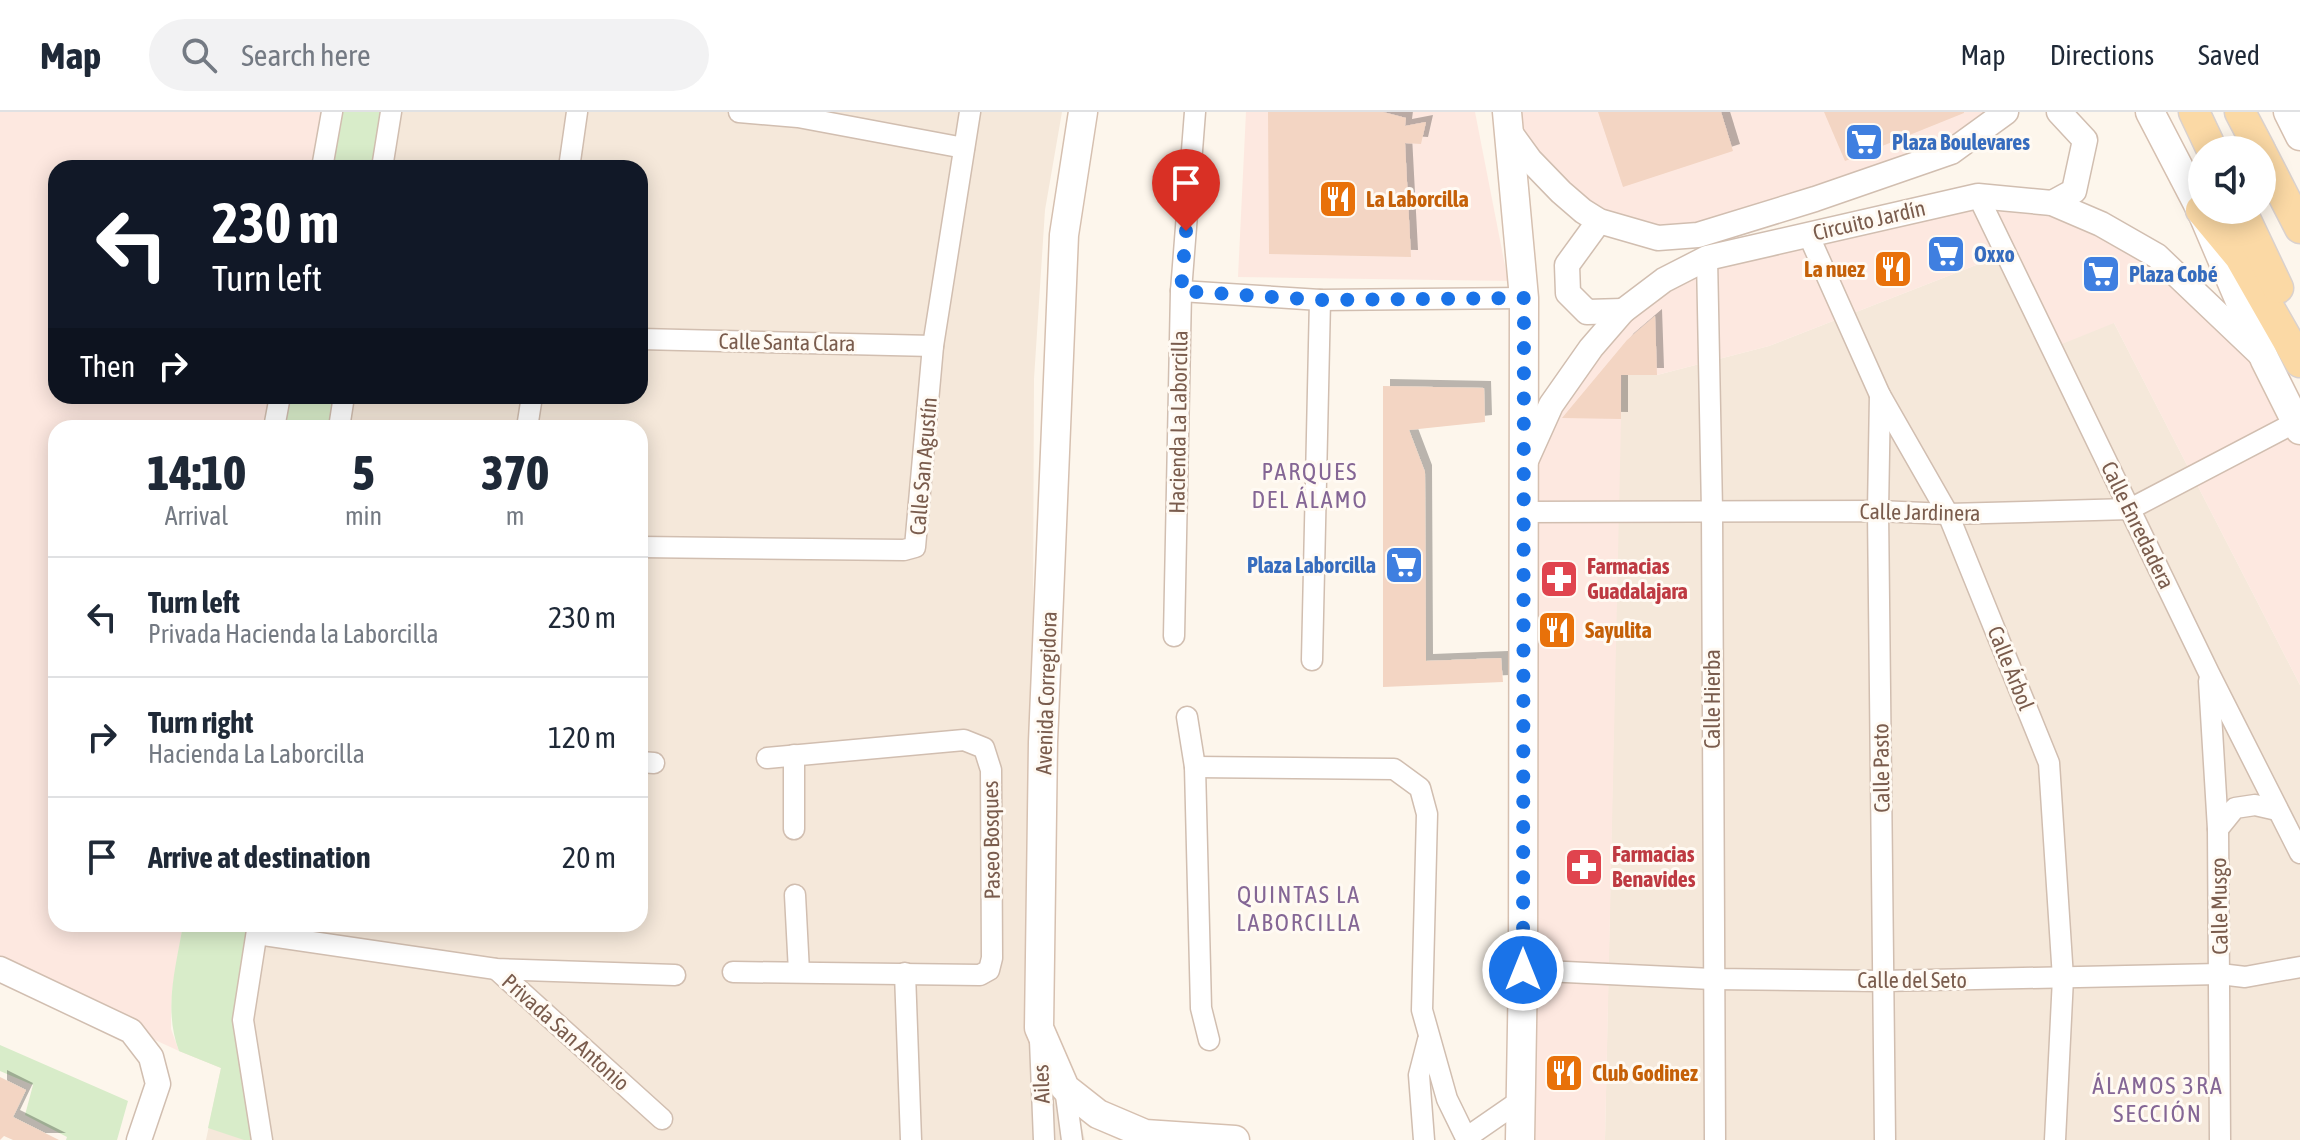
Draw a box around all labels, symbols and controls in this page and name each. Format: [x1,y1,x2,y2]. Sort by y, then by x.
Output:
search box [149,19,709,91]
icon: search [177,33,221,77]
text: Map [40,34,101,77]
text: Search here [241,38,371,72]
text: Map [1961,39,2006,71]
text: Directions [2050,39,2154,71]
text: Saved [2198,39,2260,71]
supermarket icon: Plaza Boulevares [1843,121,1885,163]
place label: Plaza Boulevares [1892,129,2030,155]
map controls [2188,136,2276,224]
button: sound [2188,136,2276,224]
pin [1152,149,1220,231]
icon: arrive [1164,161,1208,205]
restaurant icon: La Laborcilla [1317,178,1359,220]
place label: La Laborcilla [1366,186,1469,212]
text: 230 m [212,191,339,255]
icon: left [80,192,184,296]
street label: Circuito Jardín [1810,194,1928,246]
supermarket icon: Oxxo [1925,233,1967,275]
place label: Oxxo [1974,241,2015,267]
restaurant icon: La nuez [1872,248,1914,290]
supermarket icon: Plaza Cobé [2080,253,2122,295]
place label: La nuez [1804,256,1865,282]
text: Turn left [212,257,322,299]
place label: Plaza Cobé [2129,261,2218,287]
street label: Calle Santa Clara [719,328,855,356]
street label: Hacienda La Laborcilla [1163,330,1193,514]
icon: right [151,344,195,388]
text: Then [80,349,135,383]
street label: Calle San Agustín [904,396,942,536]
text: 14:10 [147,445,246,500]
text: 5 [352,445,375,500]
text: 370 [481,445,549,500]
street label: Calle Enredadera [2096,457,2180,593]
district label: PARQUES DEL ÁLAMO [1251,458,1369,513]
street label: Calle Jardinera [1859,498,1981,526]
text: Arrival [165,501,228,531]
text: min [345,501,382,531]
text: m [506,501,524,531]
supermarket icon: Plaza Laborcilla [1383,544,1425,586]
place label: Plaza Laborcilla [1247,552,1376,578]
place label: Farmacias Guadalajara [1587,553,1688,604]
pharmacy icon: Farmacias Guadalajara [1538,558,1580,600]
text: Turn left [148,585,240,619]
icon: left [80,595,124,639]
text: 230 m [548,600,616,634]
restaurant icon: Sayulita [1536,609,1578,651]
street label: Avenida Corregidora [1030,611,1062,775]
place label: Sayulita [1585,617,1652,643]
text: Privada Hacienda la Laborcilla [148,619,438,649]
street label: Calle Árbol [1982,622,2040,714]
street label: Calle Hierba [1699,649,1725,749]
text: Turn right [148,705,254,739]
icon: right [80,715,124,759]
text: 120 m [548,720,616,754]
street label: Calle Pasto [1867,723,1895,813]
text: Hacienda La Laborcilla [148,739,365,769]
street label: Paseo Bosques [977,780,1005,900]
icon: arrive [80,835,124,879]
text: Arrive at destination [148,840,370,874]
text: 20 m [562,840,616,874]
place label: Farmacias Benavides [1612,841,1696,892]
pharmacy icon: Farmacias Benavides [1563,846,1605,888]
street label: Calle Musgo [2205,857,2233,955]
district label: QUINTAS LA LABORCILLA [1236,881,1362,936]
position arrow [1481,928,1565,1012]
street label: Calle del Seto [1857,967,1967,993]
street label: Privada San Antonio [497,968,635,1096]
restaurant icon: Club Godinez [1543,1052,1585,1094]
place label: Club Godinez [1592,1060,1698,1086]
street label: Ailes [1027,1064,1055,1104]
district label: ÁLAMOS 3RA SECCIÓN [2092,1072,2224,1127]

